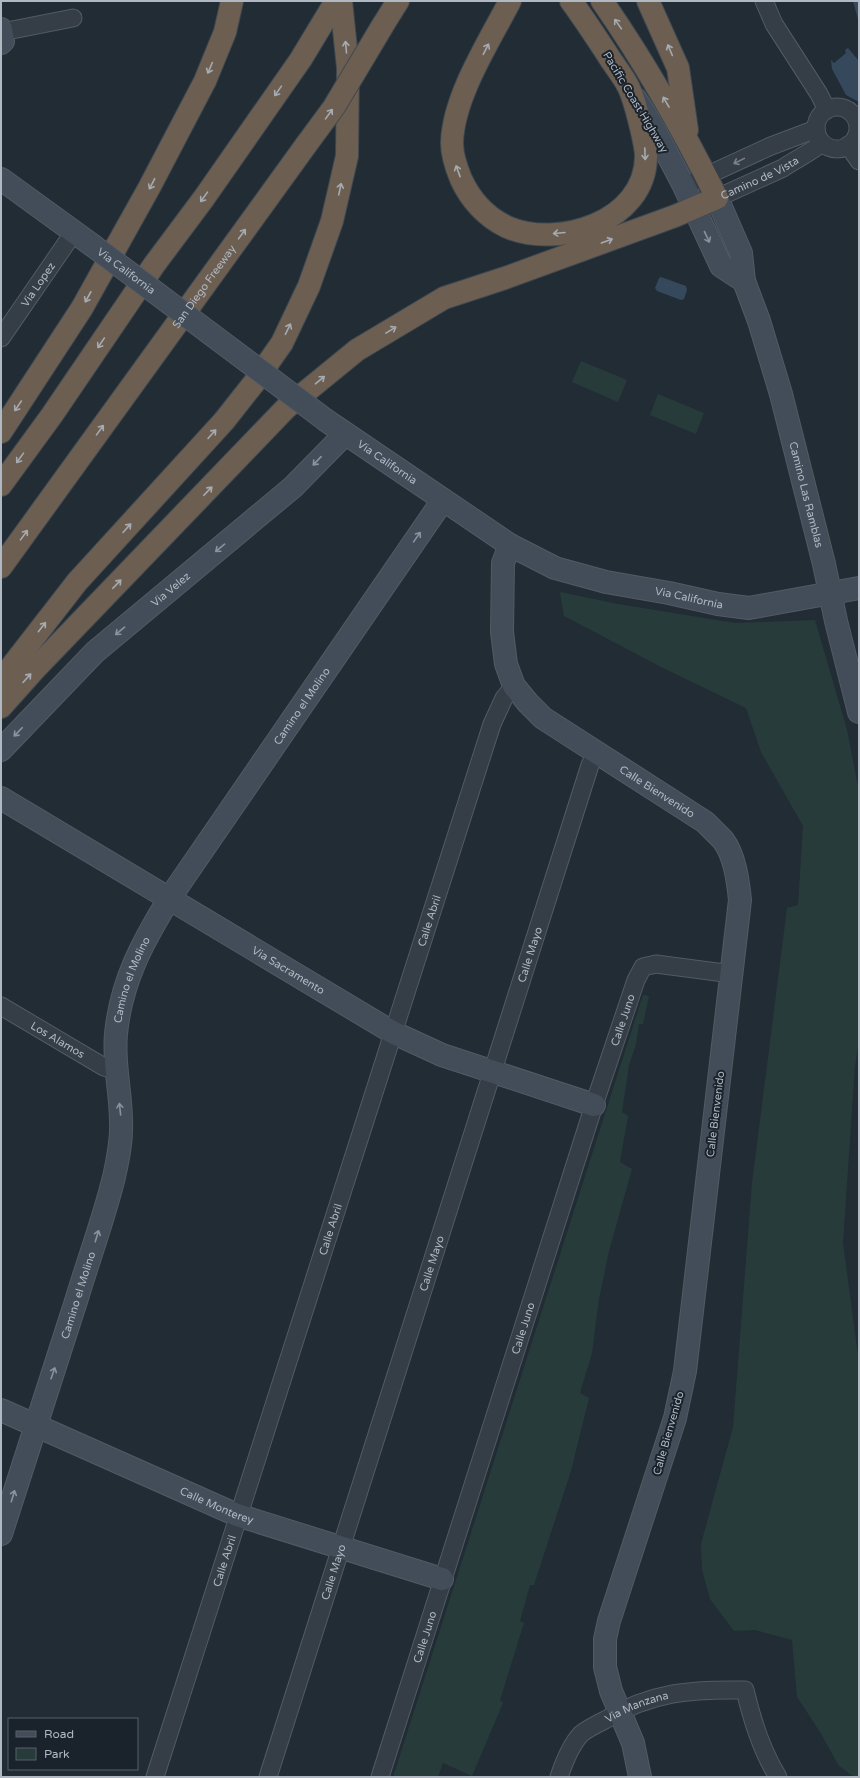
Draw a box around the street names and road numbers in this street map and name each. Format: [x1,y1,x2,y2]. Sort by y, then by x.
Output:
street label: Pacific Coast Highway [600,49,671,155]
street label: Camino de Vista [719,154,801,203]
street label: San Diego Freeway [170,243,239,331]
street label: Via California [95,245,158,297]
street label: Via Lopez [18,260,58,309]
street label: Via California [355,438,419,487]
street label: Camino Las Ramblas [786,440,826,549]
street label: Via Velez [149,569,193,610]
street label: Via California [654,585,724,612]
street label: Camino el Molino [271,665,333,747]
street label: Calle Bienvenido [617,763,697,821]
street label: Calle Abril [415,894,444,948]
street label: Calle Mayo [515,925,545,984]
street label: Camino el Molino [111,934,153,1024]
street label: Via Sacramento [250,944,327,997]
street label: Calle Juno [608,992,638,1048]
street label: Los Alamos [28,1019,87,1061]
street label: Calle Bienvenido [704,1070,727,1158]
street label: Calle Abril [316,1202,345,1257]
street label: Calle Mayo [417,1234,447,1293]
street label: Camino el Molino [58,1250,98,1341]
street label: Calle Juno [509,1301,538,1356]
street label: Calle Bienvenido [650,1389,687,1477]
street label: Calle Monterey [178,1484,255,1527]
street label: Calle Abril [210,1534,239,1588]
street label: Calle Mayo [319,1543,349,1602]
street label: Calle Juno [411,1609,440,1665]
street label: Via Manzana [603,1689,670,1726]

